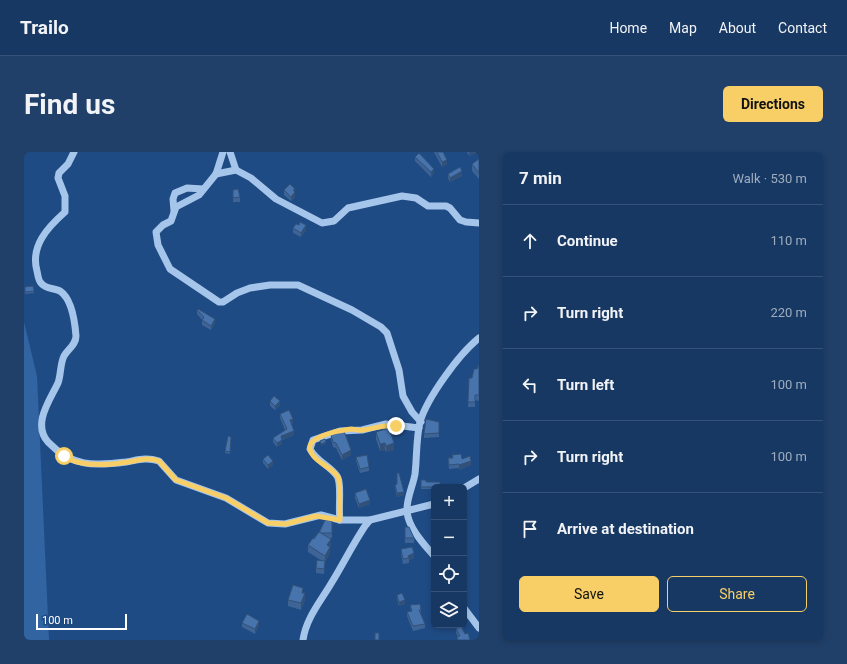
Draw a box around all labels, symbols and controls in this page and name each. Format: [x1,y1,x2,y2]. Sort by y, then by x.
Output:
text: Trailo [20,16,69,39]
text: Home [609,20,647,36]
text: Map [669,20,697,36]
text: About [719,20,756,36]
text: Contact [778,20,827,36]
button: Directions [723,86,823,122]
text: Find us [24,88,115,121]
text: 7 min [519,168,562,188]
text: Walk · 530 m [732,171,807,186]
icon: ahead [519,230,541,252]
text: Continue [557,232,618,250]
text: 110 m [770,233,807,248]
icon: right [519,302,541,324]
text: Turn right [557,304,623,322]
text: 220 m [770,305,807,320]
icon: left [519,374,541,396]
text: Turn left [557,376,614,394]
text: 100 m [770,377,807,392]
route end [387,417,405,435]
icon: right [519,446,541,468]
route start [55,447,73,465]
text: Turn right [557,448,623,466]
text: 100 m [770,449,807,464]
map controls [431,484,467,628]
button: + [431,484,467,520]
icon: arrive [519,518,541,540]
button: − [431,520,467,556]
text: Arrive at destination [557,520,694,538]
button: locate [431,556,467,592]
button: Save [519,576,659,612]
button: Share [667,576,807,612]
button: layers [431,592,467,628]
scale bar [36,612,127,631]
text: 100 m [42,614,73,627]

